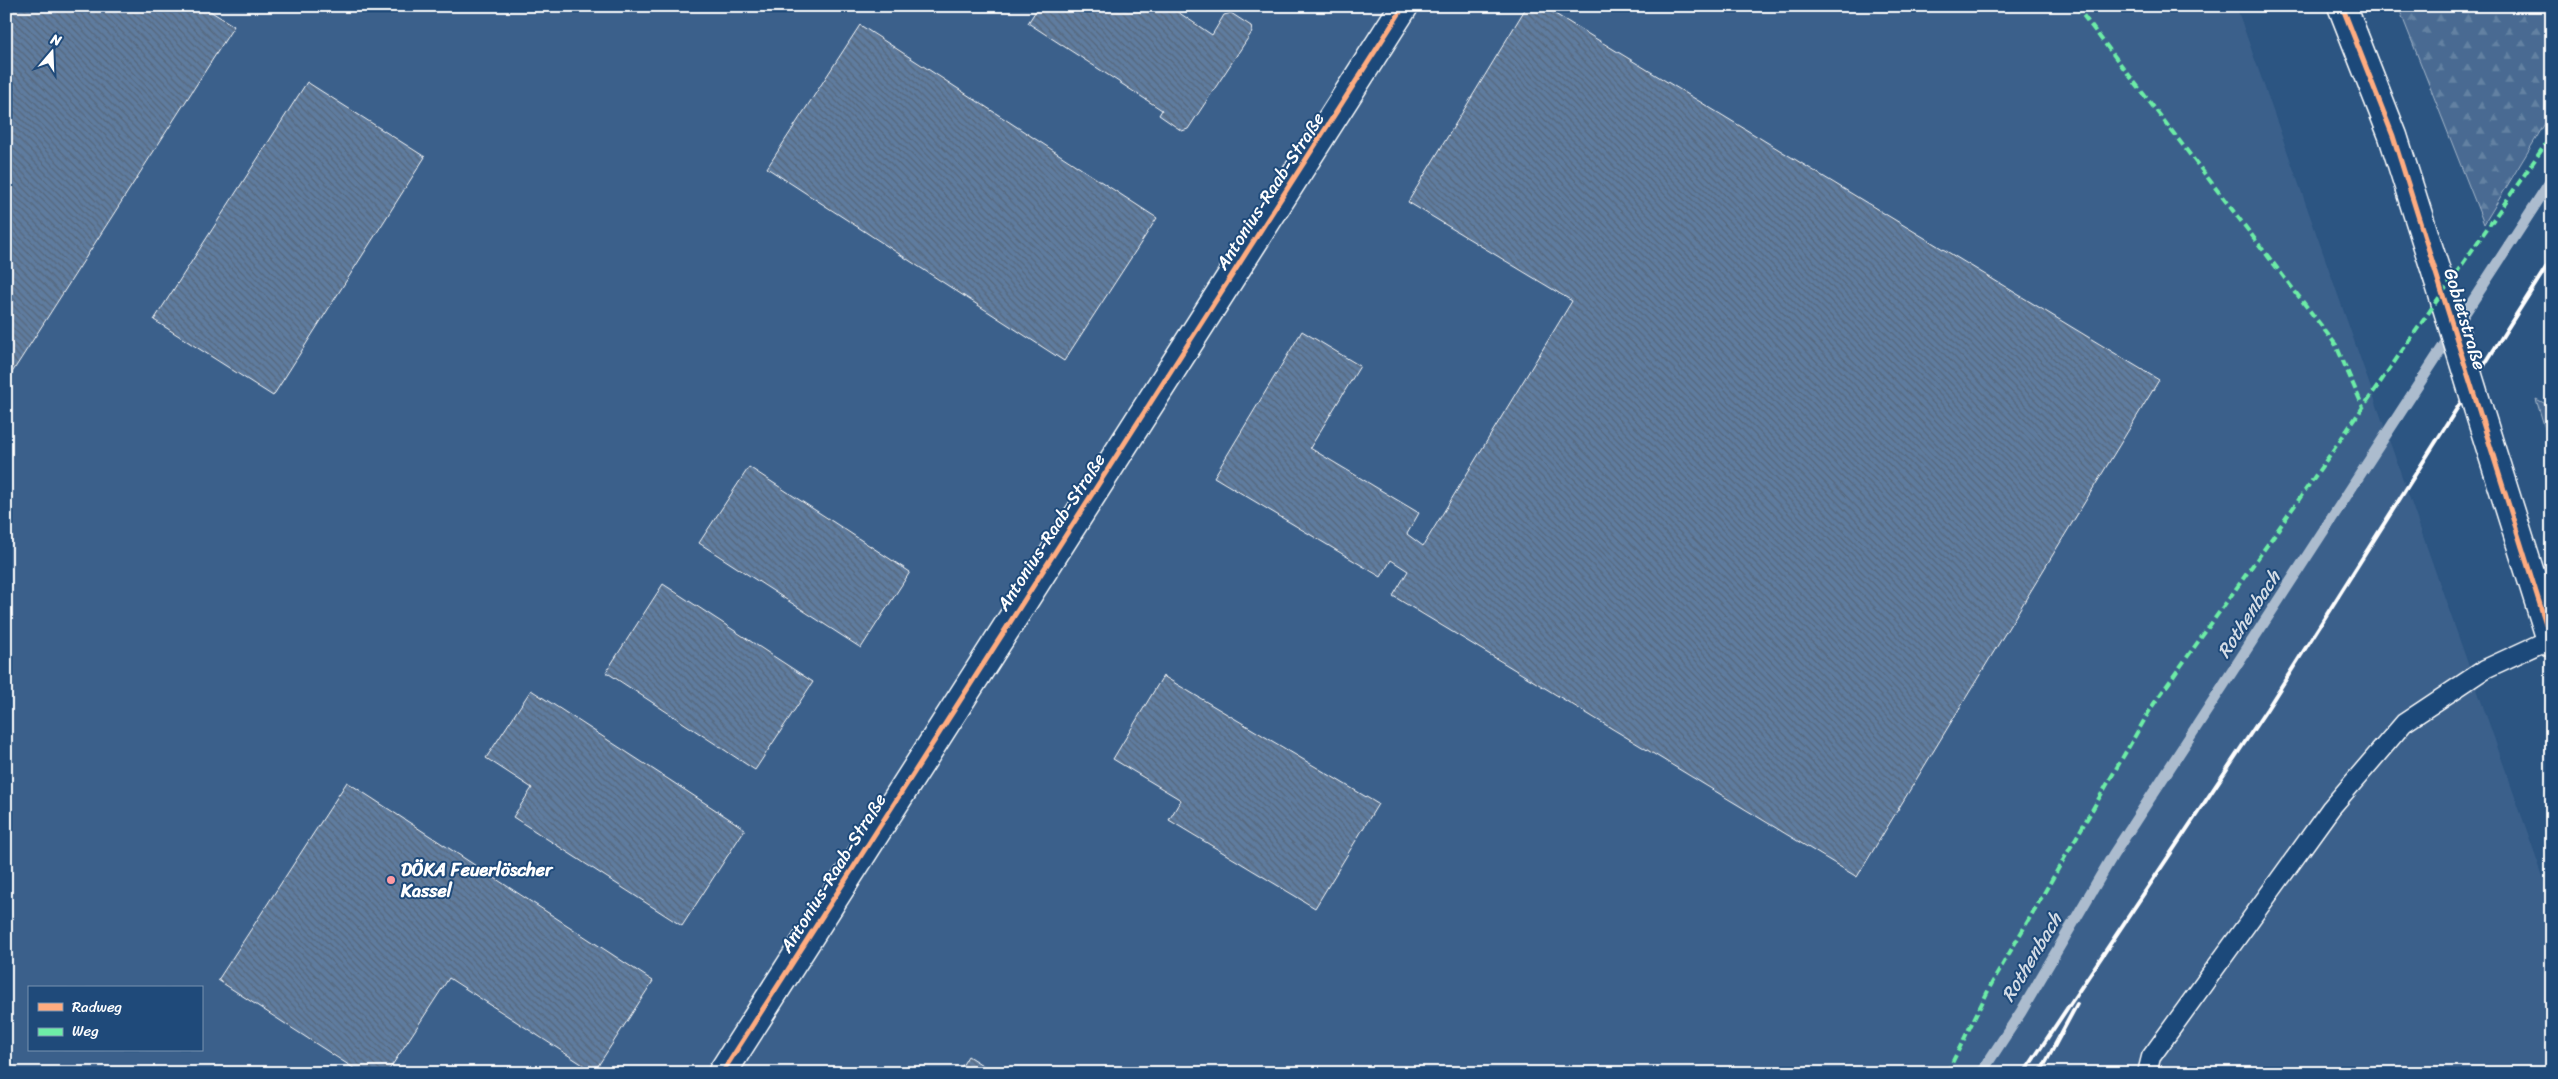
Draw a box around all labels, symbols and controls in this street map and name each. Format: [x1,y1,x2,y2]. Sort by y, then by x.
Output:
text: N [46,26,65,54]
north arrow [28,28,78,78]
street label: Antonius-Raab-Straße [1206,105,1333,277]
street label: Gobietstraße [2434,264,2496,374]
street label: Antonius-Raab-Straße [987,446,1114,618]
water label: Rothenbach [2208,562,2290,665]
street label: Antonius-Raab-Straße [770,787,895,960]
place label: DÖKA Feuerlöscher Kassel [400,854,554,907]
marker: DÖKA Feuerlöscher Kassel [385,874,397,886]
water label: Rothenbach [1992,905,2072,1008]
legend [28,986,202,1052]
text: Radweg [72,994,122,1020]
text: Weg [72,1018,99,1044]

